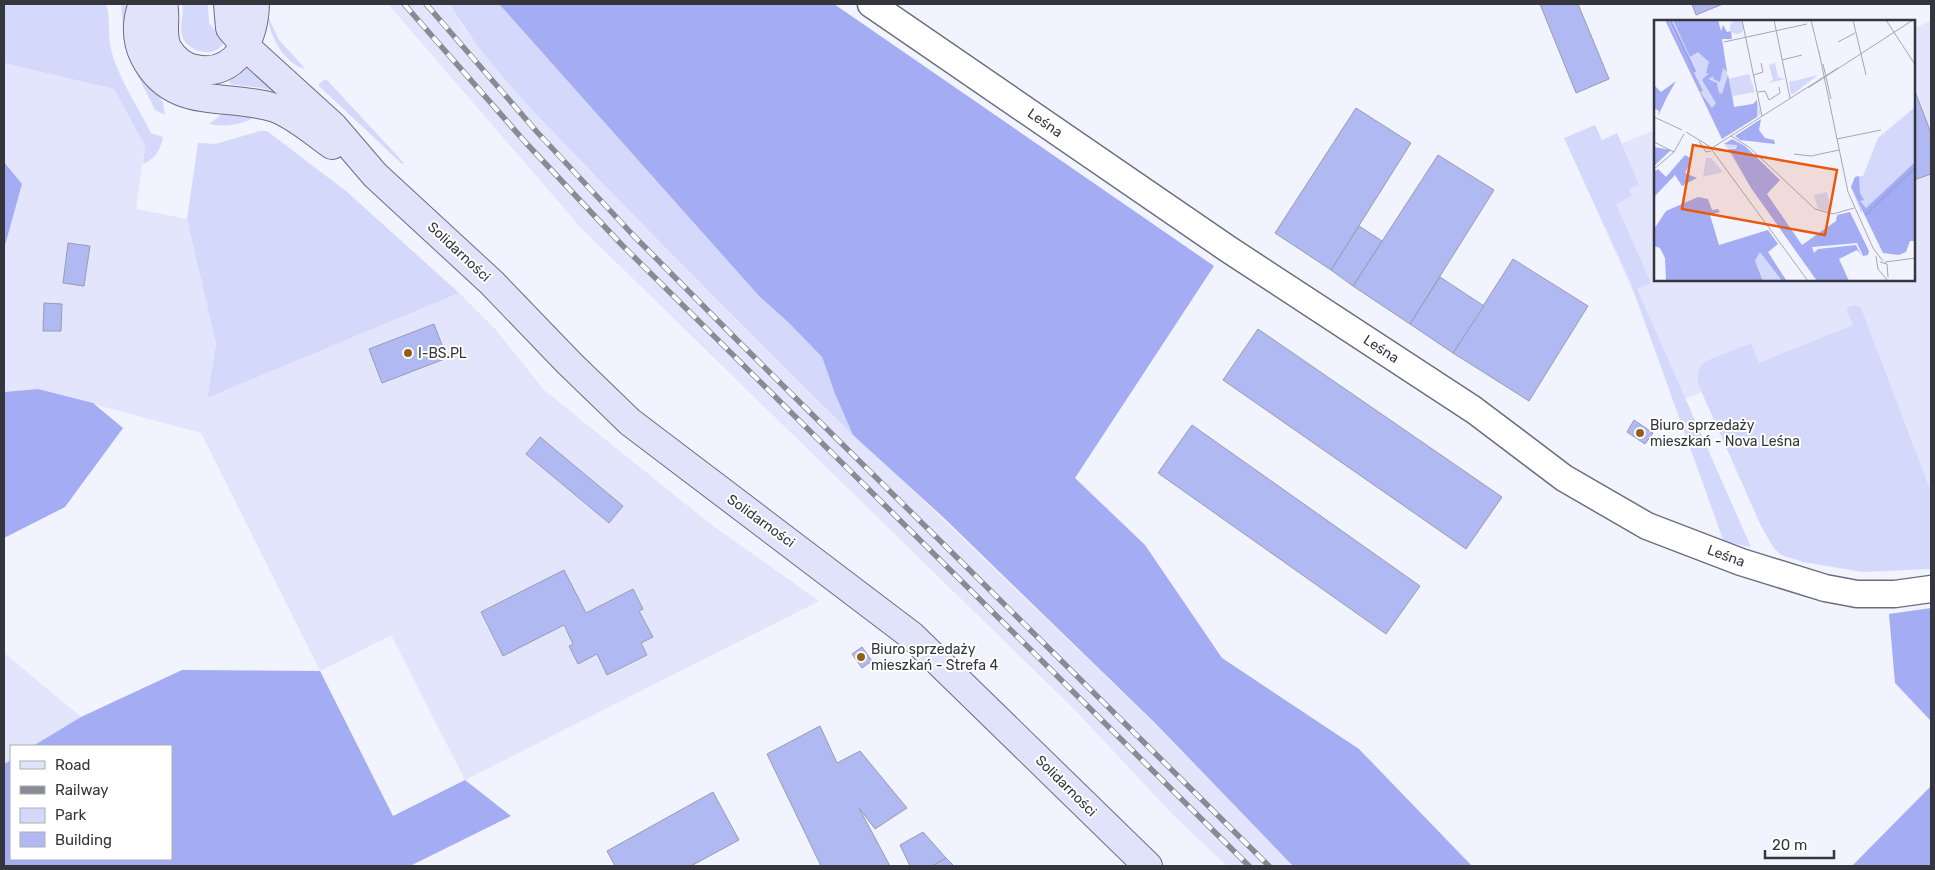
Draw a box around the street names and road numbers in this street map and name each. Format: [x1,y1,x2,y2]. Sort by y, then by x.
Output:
street label: Leśna [1024,105,1066,141]
street label: Solidarności [424,219,494,285]
street label: Leśna [1360,331,1402,367]
street label: Solidarności [724,491,798,551]
street label: Leśna [1705,541,1747,571]
street label: Solidarności [1032,752,1100,820]

